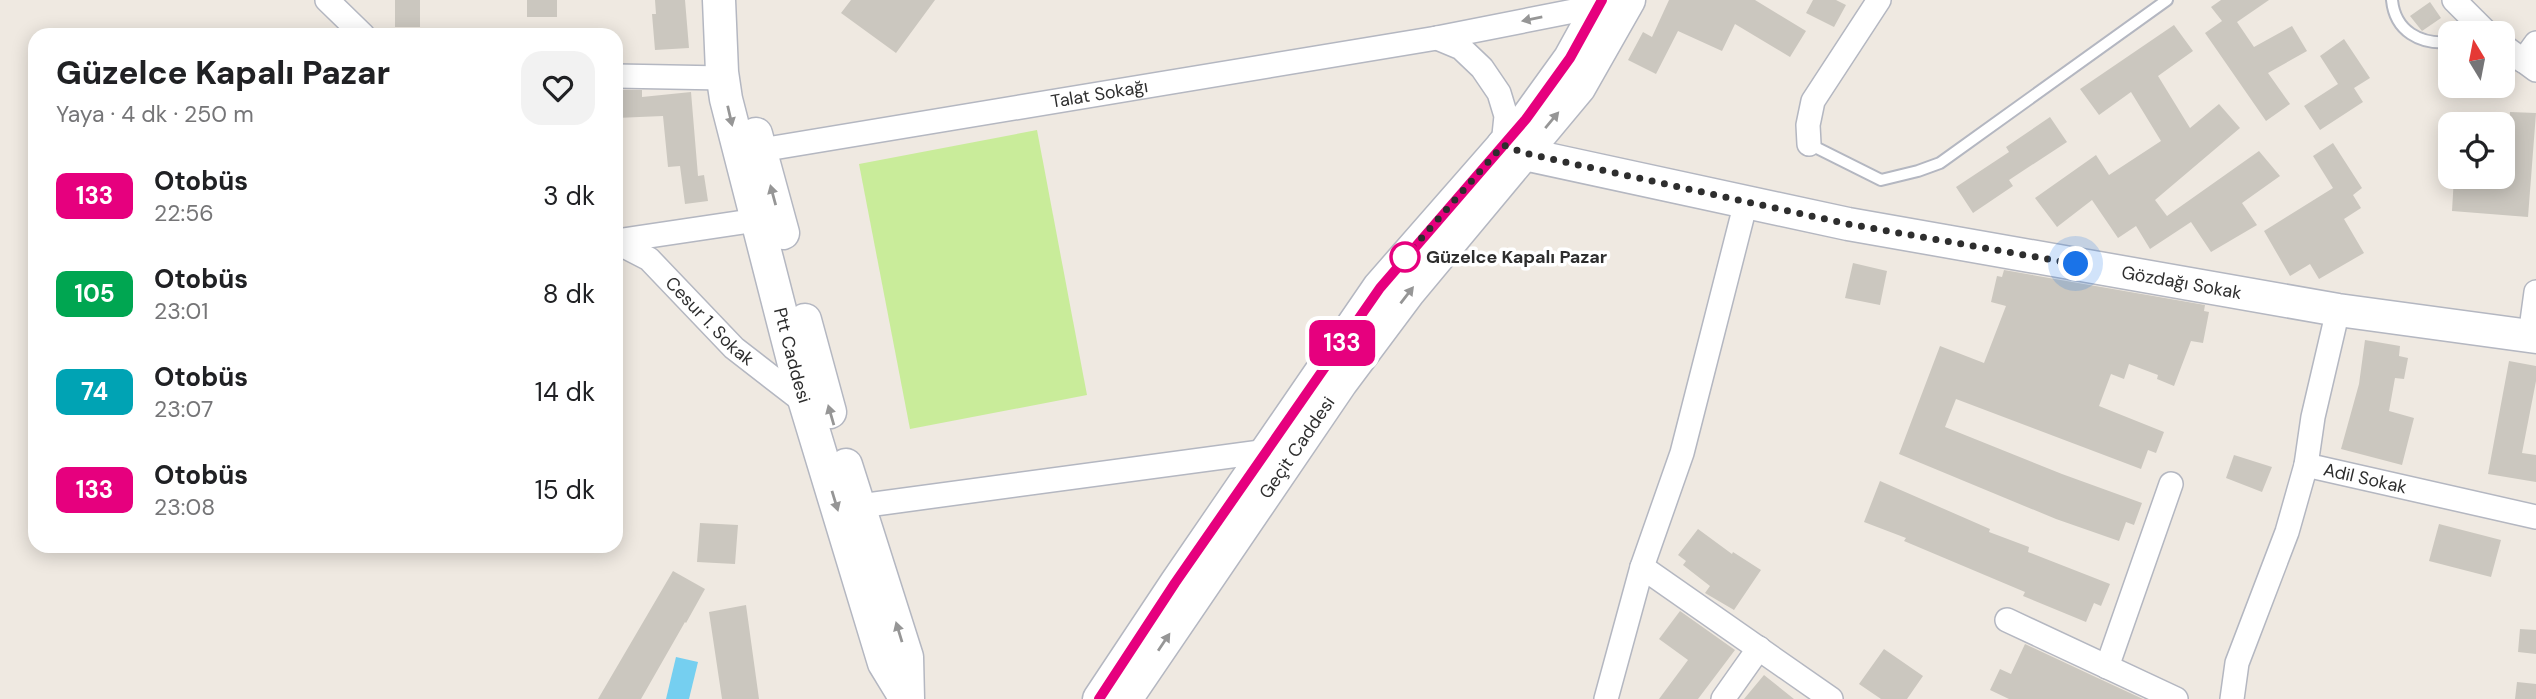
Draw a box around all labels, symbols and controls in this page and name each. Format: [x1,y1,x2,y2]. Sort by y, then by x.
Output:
one-way arrow [1521,14,1543,25]
north arrow [2438,21,2515,98]
map controls [2438,21,2515,189]
text: Güzelce Kapalı Pazar [56,51,390,94]
button: heart [521,51,595,125]
street label: Talat Sokağı [1049,74,1150,114]
text: Yaya · 4 dk · 250 m [56,99,254,129]
one-way arrow [725,105,736,127]
one-way arrow [1544,112,1559,129]
button: locate [2438,112,2515,189]
text: Otobüs [154,164,248,198]
text: 3 dk [543,179,595,213]
text: 133 [76,180,113,211]
one-way arrow [767,184,778,206]
text: 22:56 [154,198,214,228]
marker: Güzelce Kapalı Pazar [1390,242,1420,272]
place label: Güzelce Kapalı Pazar [1426,245,1607,269]
your location [2058,246,2093,281]
street label: Gözdağı Sokak [2120,260,2244,305]
text: Otobüs [154,262,248,296]
street label: Cesur 1. Sokak [660,271,759,371]
text: 8 dk [543,277,595,311]
text: 105 [74,278,115,309]
one-way arrow [1399,287,1414,305]
text: 23:01 [154,296,208,326]
street label: Ptt Caddesi [768,305,817,406]
line badge: 133 [1302,320,1382,366]
text: 133 [1323,327,1361,358]
text: Otobüs [154,360,248,394]
text: 14 dk [535,375,595,409]
text: 74 [81,376,108,407]
street label: Geçit Caddesi [1254,392,1340,503]
text: 23:07 [154,394,213,424]
one-way arrow [826,404,836,425]
street label: Adil Sokak [2321,457,2409,499]
text: Otobüs [154,458,248,492]
text: 15 dk [535,473,595,507]
text: 133 [76,474,113,505]
one-way arrow [831,491,841,512]
text: 23:08 [154,492,215,522]
one-way arrow [894,621,904,642]
one-way arrow [1157,633,1171,651]

